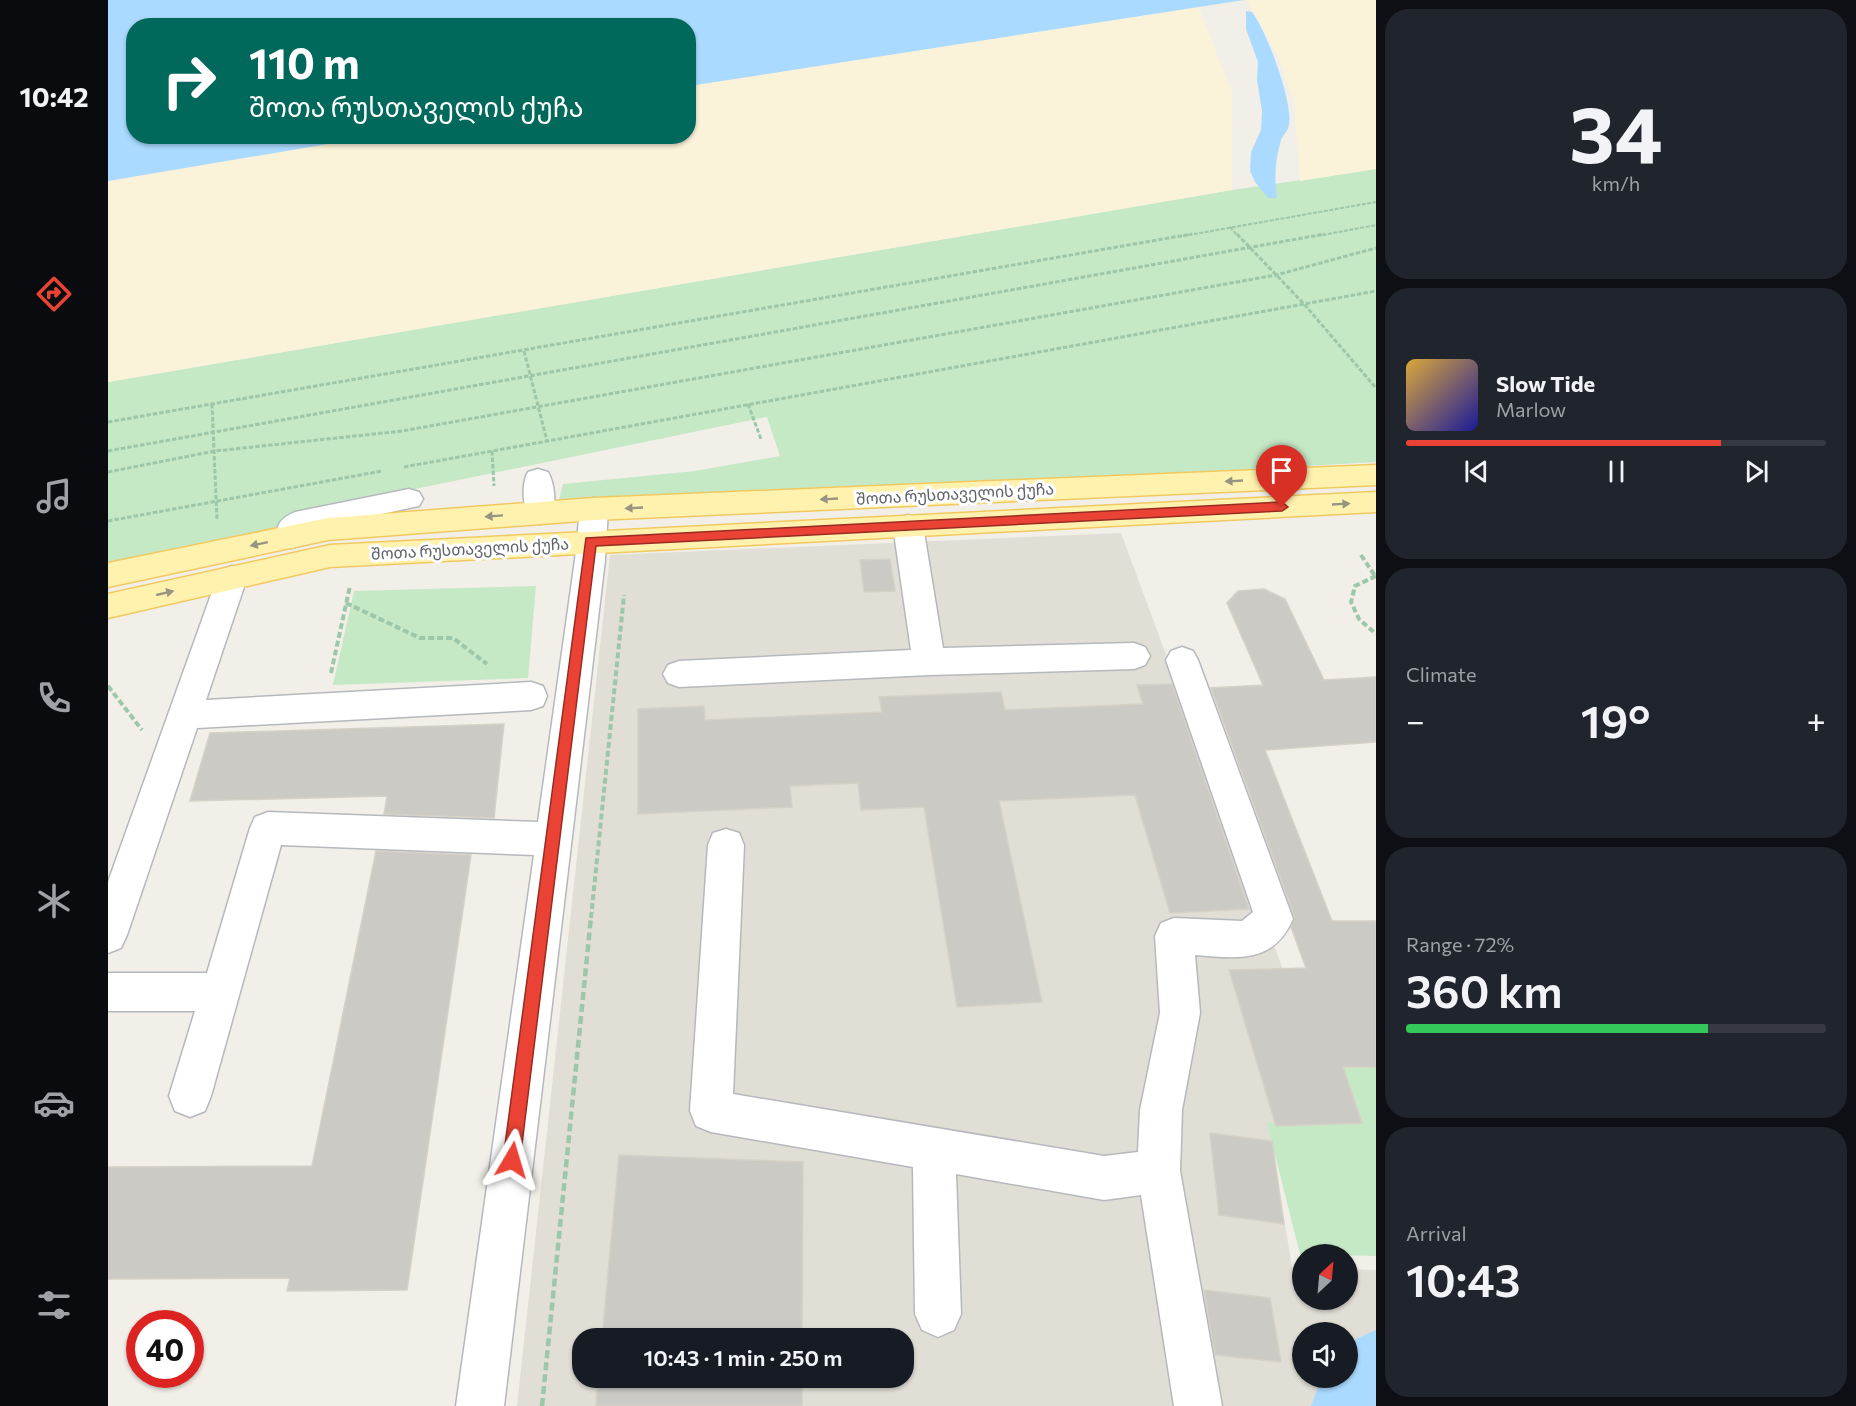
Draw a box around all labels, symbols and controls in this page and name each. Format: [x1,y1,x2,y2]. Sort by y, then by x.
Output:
text: 110 m [249,36,360,88]
icon: right [150,42,228,120]
text: 10:42 [19,80,89,113]
text: 34 [1569,84,1663,179]
text: შოთა რუსთაველის ქუჩა [249,90,584,123]
text: km/h [1592,171,1640,195]
icon: directions [33,273,75,315]
text: Slow Tide [1496,370,1595,397]
text: Marlow [1496,397,1566,421]
pin [1256,445,1307,507]
icon: arrive [1265,454,1298,487]
icon: previous [1460,455,1493,488]
icon: pause [1600,455,1633,488]
icon: next [1740,455,1773,488]
icon: music [33,475,75,517]
one-way arrow [1224,476,1243,485]
street label: შოთა რუსთაველის ქუჩა [855,478,1055,510]
one-way arrow [820,494,839,504]
one-way arrow [1332,499,1351,508]
one-way arrow [625,503,644,512]
one-way arrow [485,512,504,521]
street label: შოთა რუსთაველის ქუჩა [370,533,570,565]
one-way arrow [250,539,268,549]
one-way arrow [156,587,174,597]
text: Climate [1406,662,1476,686]
icon: phone [33,677,75,719]
text: 19° [1581,692,1650,747]
text: − [1406,699,1425,740]
text: + [1807,699,1826,740]
icon: climate [33,880,75,922]
text: Range · 72% [1406,932,1514,956]
text: 360 km [1406,962,1563,1017]
icon: car [33,1082,75,1124]
position arrow [480,1128,544,1192]
text: Arrival [1406,1221,1467,1245]
north arrow [1292,1244,1358,1310]
map controls [1292,1244,1358,1388]
text: 10:43 [1406,1251,1521,1306]
icon: filters [33,1284,75,1326]
speed limit sign: 40 [126,1310,204,1388]
button: sound [1292,1322,1358,1388]
text: 10:43 · 1 min · 250 m [644,1344,843,1371]

